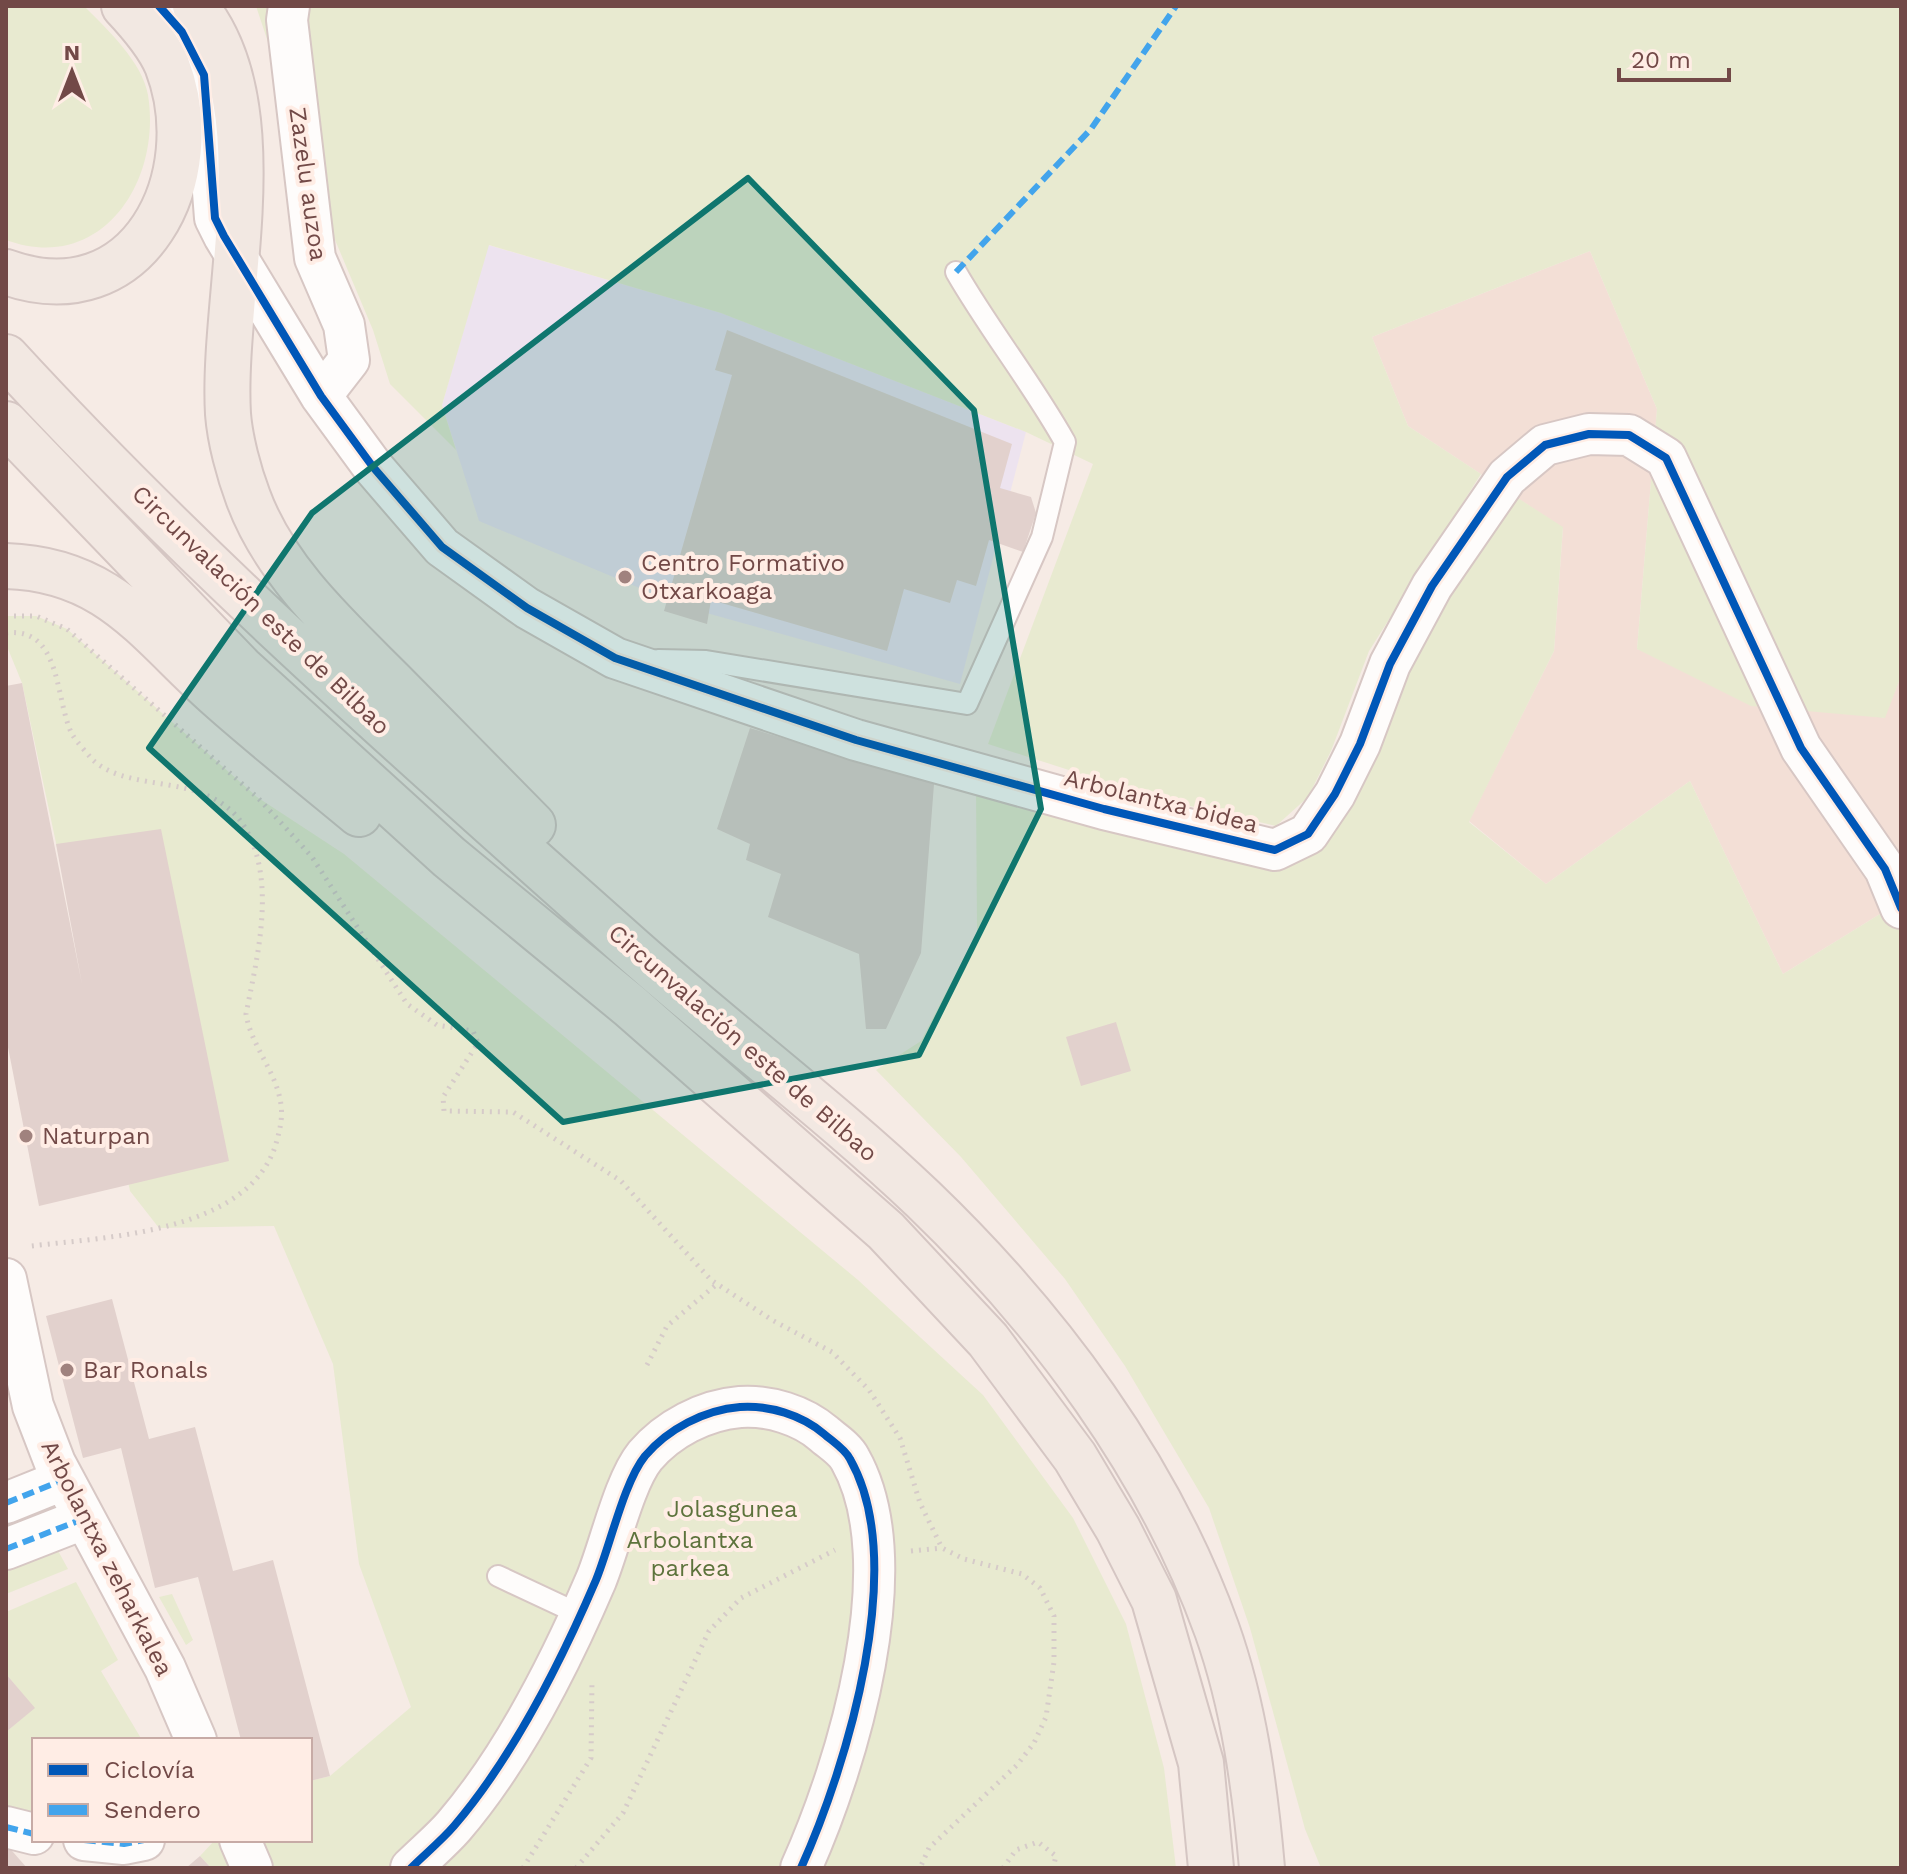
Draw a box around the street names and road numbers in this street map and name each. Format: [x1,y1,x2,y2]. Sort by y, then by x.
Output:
street label: Zazelu auzoa [283,106,333,262]
street label: Circunvalación este de Bilbao [126,479,396,741]
street label: Arbolantxa bidea [1061,763,1261,839]
street label: Circunvalación este de Bilbao [603,919,883,1167]
street label: Arbolantxa zeharkalea [35,1435,179,1681]

